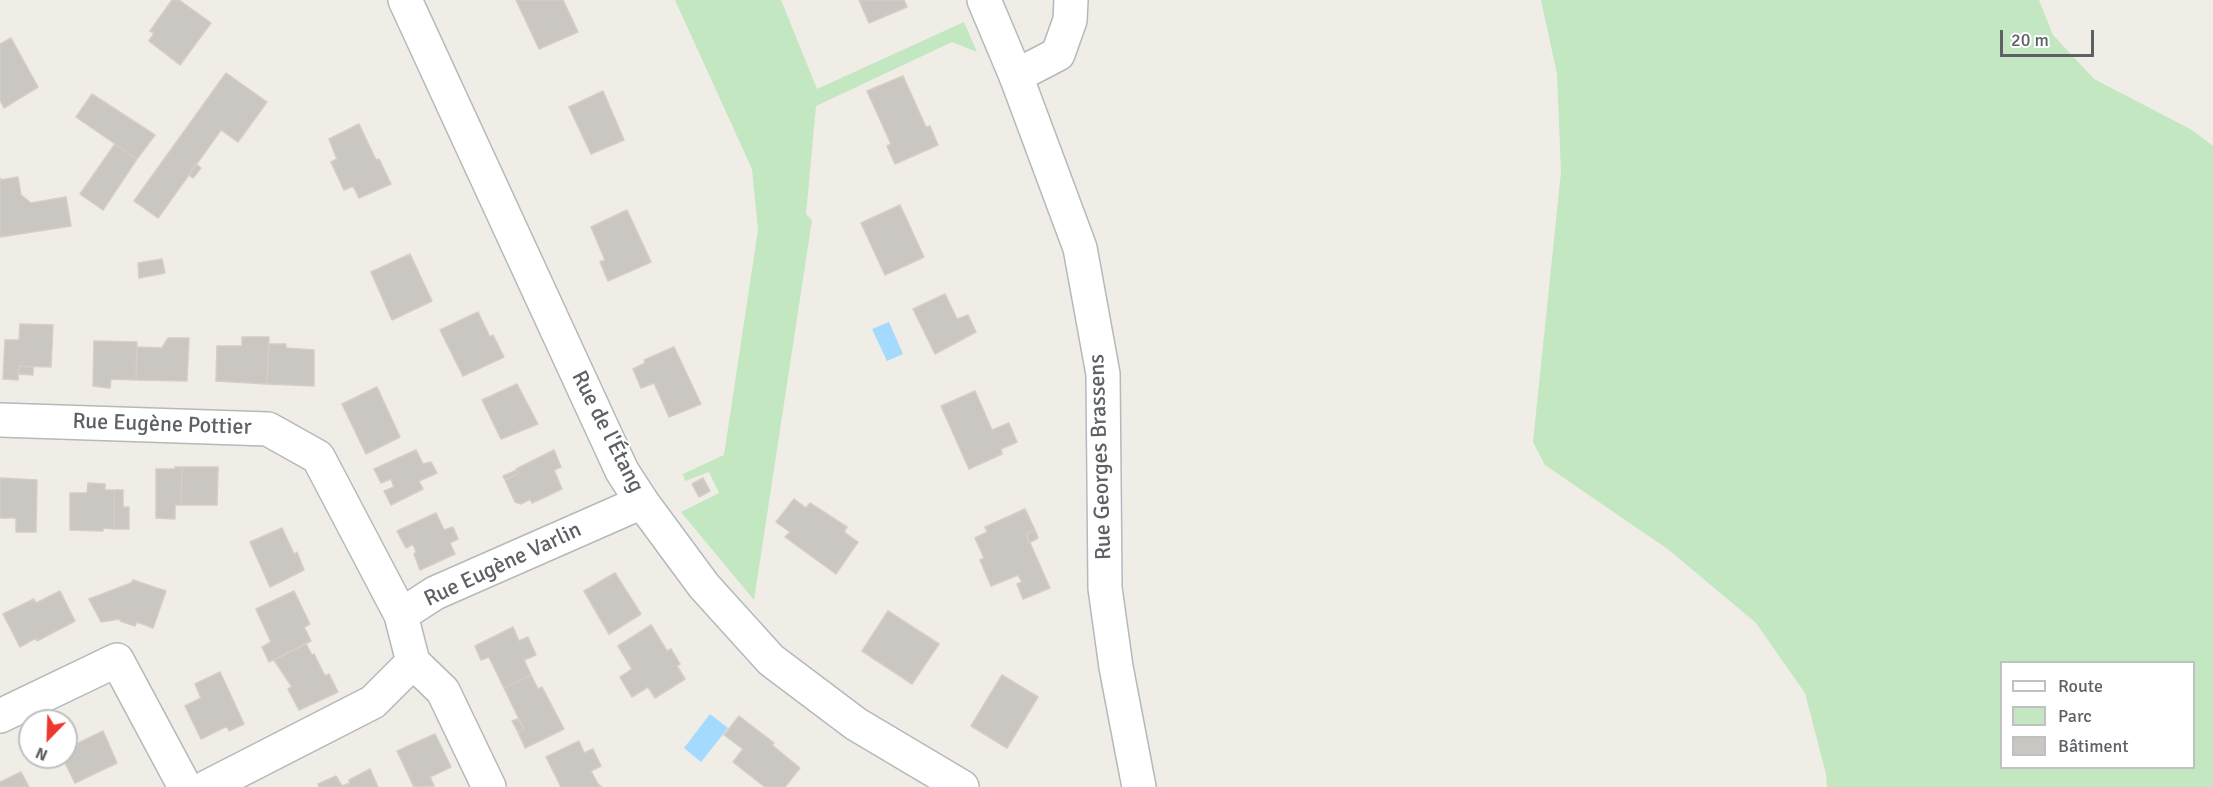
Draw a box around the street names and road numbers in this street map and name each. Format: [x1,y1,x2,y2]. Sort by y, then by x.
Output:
street label: Rue Georges Brassens [1084,354,1118,560]
street label: Rue de l'Étang [565,367,649,497]
street label: Rue Eugène Pottier [72,409,252,441]
street label: Rue Eugène Varlin [420,517,586,613]

